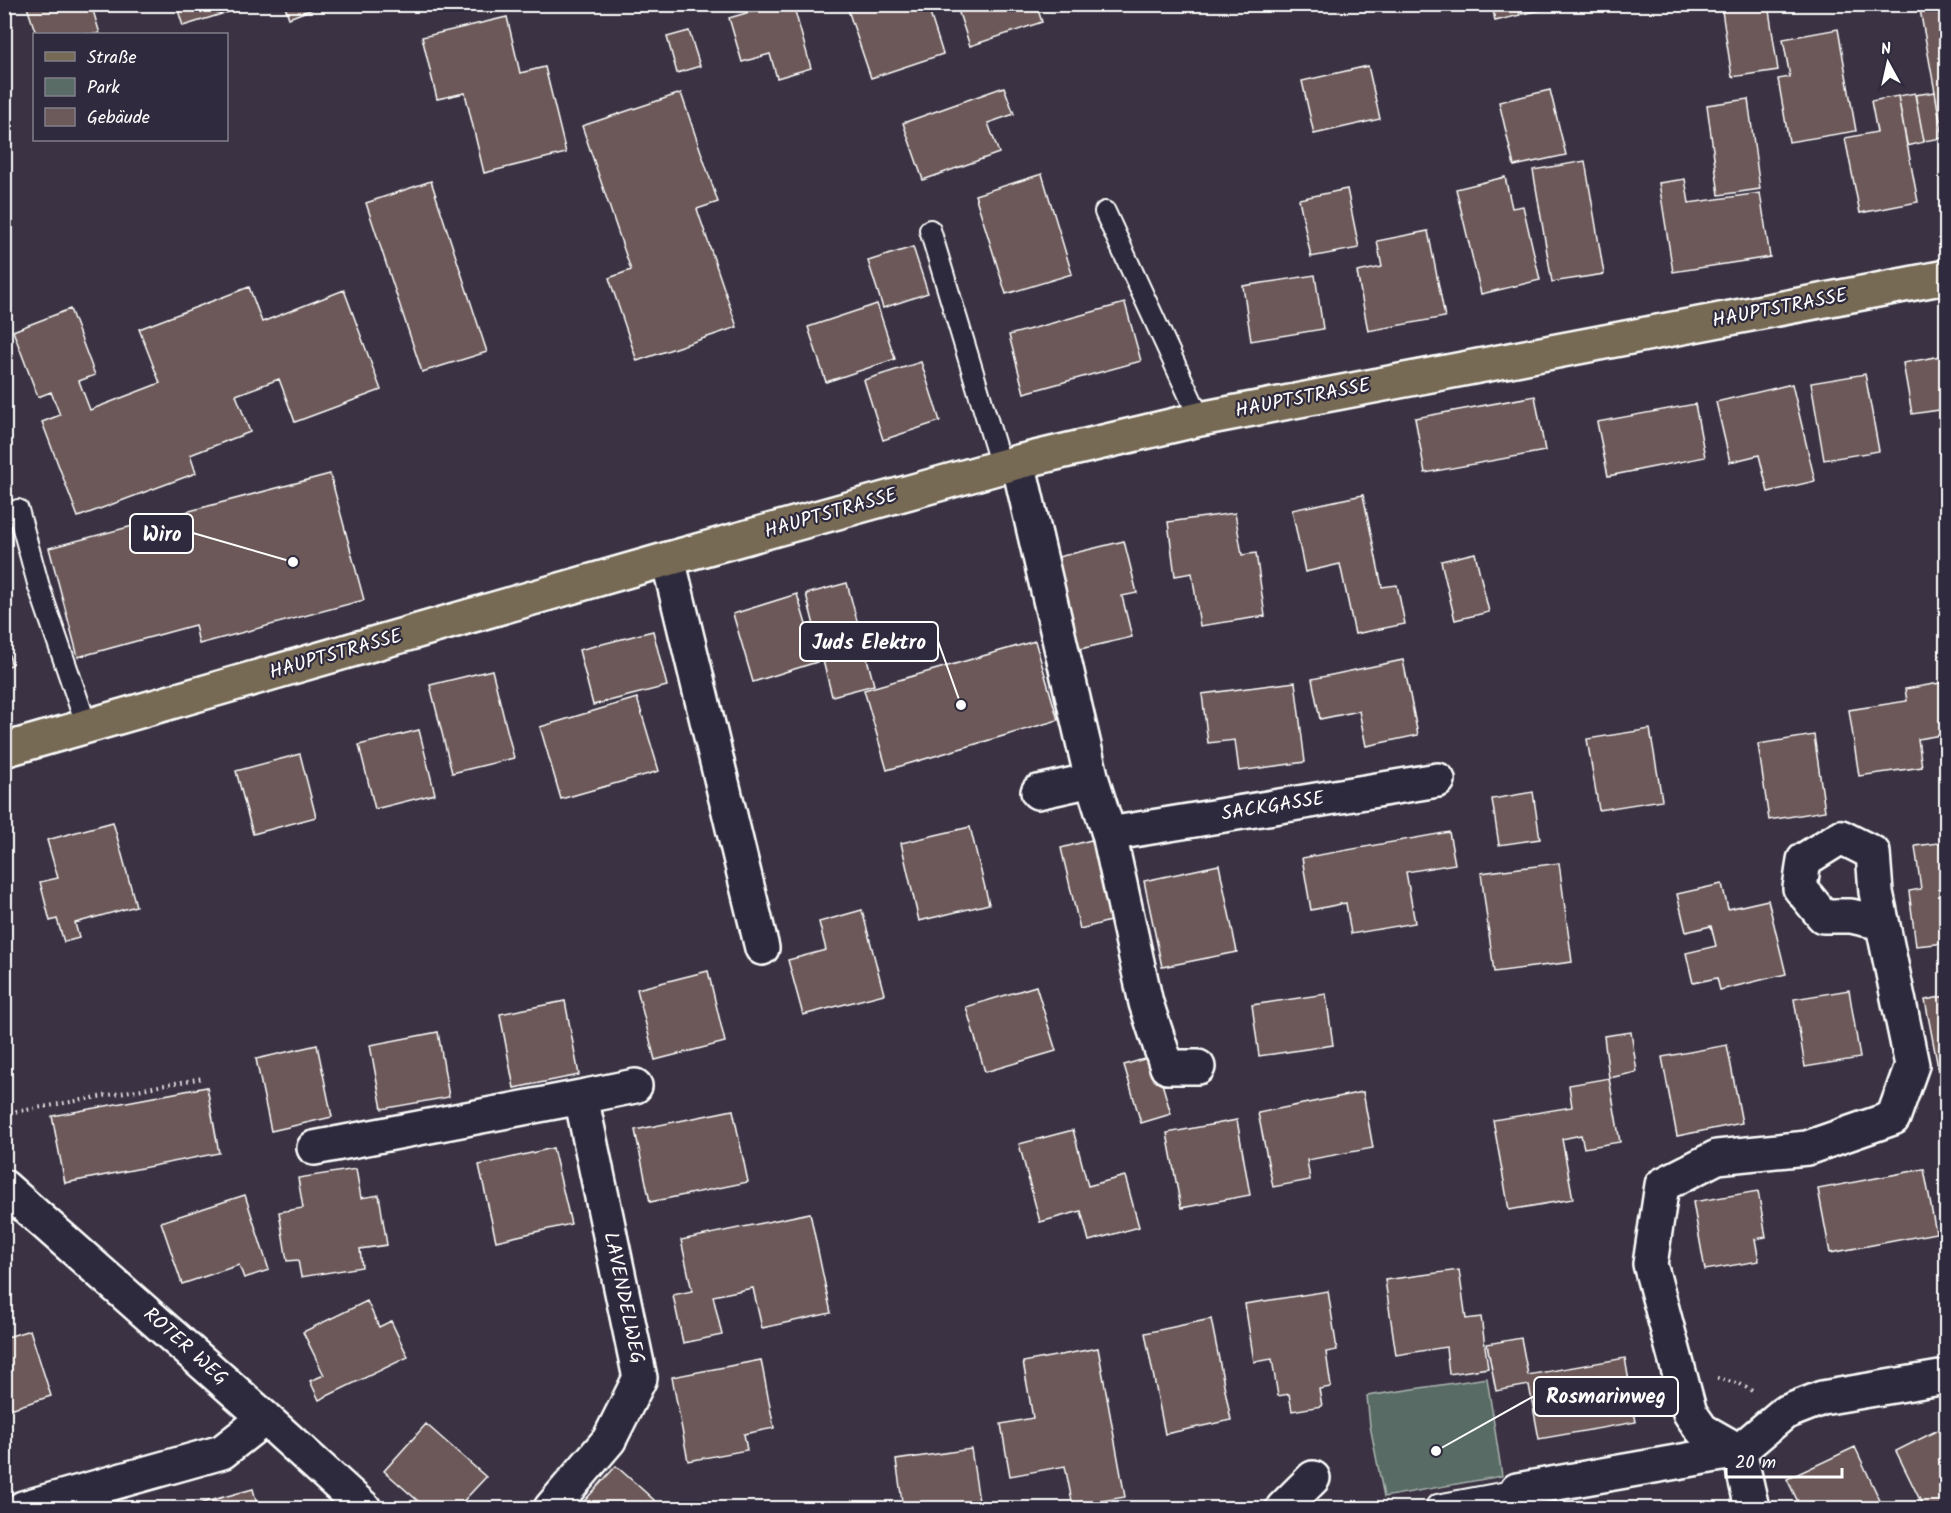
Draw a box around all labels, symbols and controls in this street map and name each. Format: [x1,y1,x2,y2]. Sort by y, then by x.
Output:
legend [33,33,228,141]
north arrow [1858,33,1918,93]
text: N [1879,37,1893,63]
text: Straße [87,44,137,73]
text: Park [87,74,120,103]
text: Gebäude [87,104,150,133]
street label: HAUPTSTRASSE [1710,280,1852,338]
street label: HAUPTSTRASSE [1233,370,1375,428]
street label: HAUPTSTRASSE [761,479,903,548]
callout: Wiro [130,514,193,553]
text: Wiro [142,519,182,552]
street label: HAUPTSTRASSE [266,620,408,689]
callout: Juds Elektro [800,622,938,661]
text: Juds Elektro [812,627,926,660]
street label: SACKGASSE [1219,783,1328,831]
street label: LAVENDELWEG [593,1229,653,1367]
street label: ROTER WEG [135,1300,235,1394]
callout: Rosmarinweg [1534,1377,1678,1416]
text: Rosmarinweg [1546,1381,1666,1414]
scale bar [1726,1441,1842,1479]
text: 20 m [1735,1449,1776,1478]

